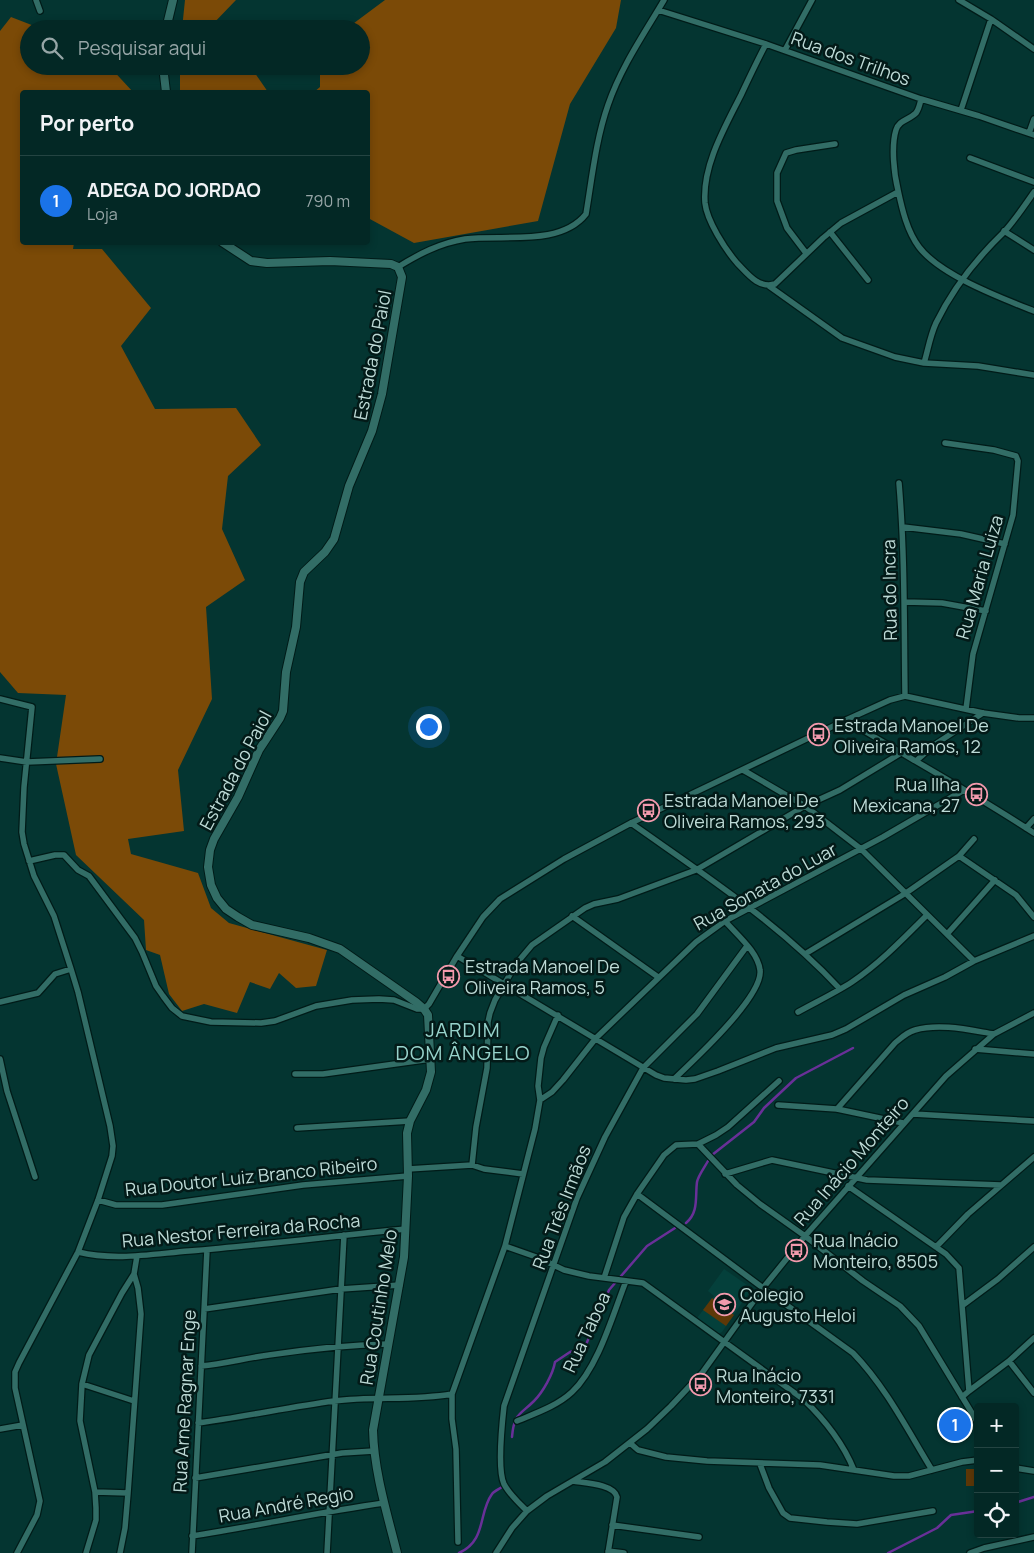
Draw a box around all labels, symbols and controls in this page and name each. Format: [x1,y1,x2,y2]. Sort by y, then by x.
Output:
search box [20,20,370,75]
street label: Rua dos Trilhos [788,25,914,91]
icon: search [38,34,66,62]
text: Pesquisar aqui [78,35,206,61]
text: Por perto [40,109,134,137]
text: ADEGA DO JORDAO [87,177,261,203]
text: 1 [52,190,60,212]
text: 790 m [306,190,350,212]
text: Loja [87,203,118,225]
street label: Estrada do Paiol [348,288,396,422]
street label: Rua Maria Luiza [950,512,1008,642]
street label: Rua do Incra [876,539,902,641]
street label: Estrada do Paiol [193,706,277,834]
place label: Estrada Manoel De Oliveira Ramos, 12 [834,713,989,758]
your location [416,714,442,740]
bus stop icon: Estrada Manoel De Oliveira Ramos, 12 [806,723,830,747]
place label: Rua Ilha Mexicana, 27 [853,772,960,817]
bus stop icon: Rua Ilha Mexicana, 27 [964,782,988,806]
place label: Estrada Manoel De Oliveira Ramos, 293 [664,788,825,833]
bus stop icon: Estrada Manoel De Oliveira Ramos, 293 [636,798,660,822]
street label: Rua Sonata do Luar [689,836,841,935]
place label: Estrada Manoel De Oliveira Ramos, 5 [465,954,620,999]
bus stop icon: Estrada Manoel De Oliveira Ramos, 5 [437,964,461,988]
district label: JARDIM DOM ÂNGELO [396,1016,530,1066]
street label: Rua Inácio Monteiro [788,1091,914,1231]
street label: Rua Três Irmãos [526,1141,596,1273]
street label: Rua Doutor Luiz Branco Ribeiro [124,1151,378,1201]
street label: Rua Nestor Ferreira da Rocha [121,1208,361,1252]
street label: Rua Coutinho Melo [354,1227,402,1387]
place label: Rua Inácio Monteiro, 8505 [813,1228,938,1273]
bus stop icon: Rua Inácio Monteiro, 8505 [785,1238,809,1262]
place label: Colegio Augusto Heloi [740,1282,856,1327]
street label: Rua Taboa [557,1288,615,1376]
school or university icon: Colegio Augusto Heloi [712,1292,736,1316]
street label: Rua Arne Ragnar Enge [167,1309,201,1493]
place label: Rua Inácio Monteiro, 7331 [716,1363,835,1408]
bus stop icon: Rua Inácio Monteiro, 7331 [688,1373,712,1397]
map controls [974,1403,1019,1538]
button: + [974,1403,1019,1448]
pin: 1 [939,1406,971,1444]
button: − [974,1448,1019,1493]
street label: Rua André Regio [217,1480,355,1528]
button: locate [974,1493,1019,1538]

